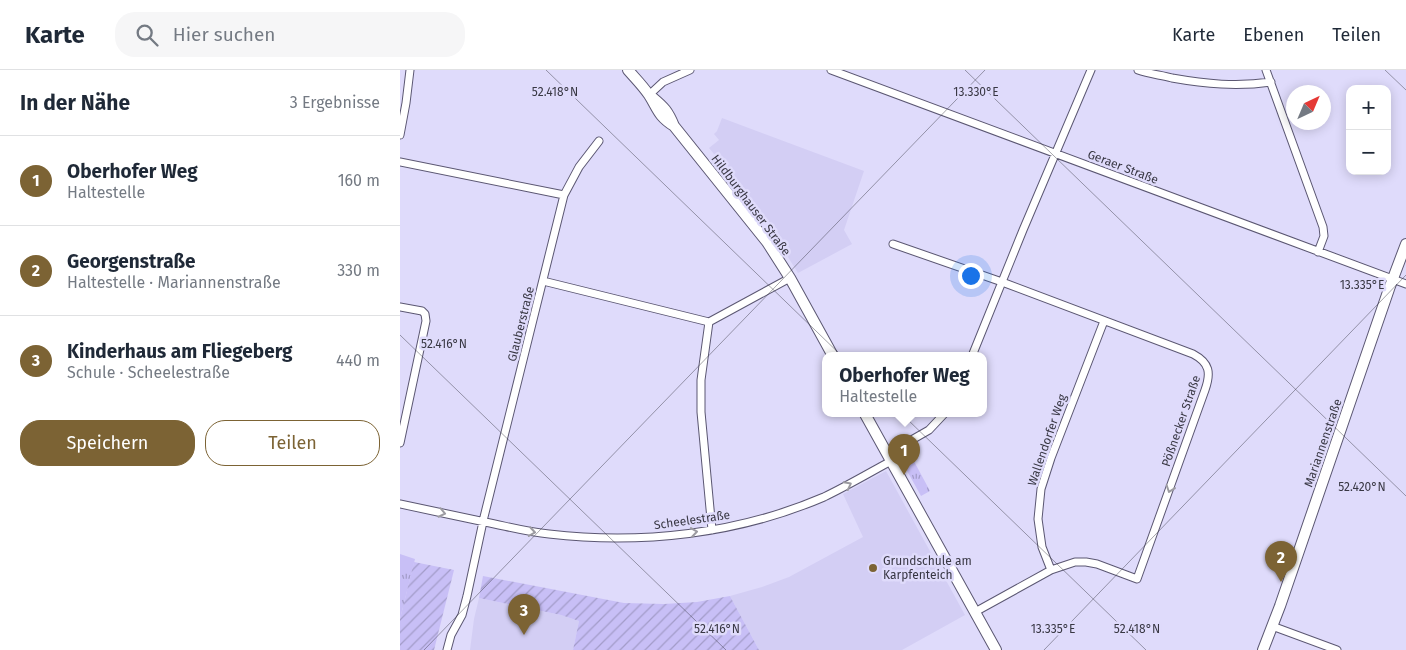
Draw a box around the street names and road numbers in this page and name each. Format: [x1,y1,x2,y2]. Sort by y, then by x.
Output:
street label: Geraer Straße [1086,147,1160,187]
street label: Hildburghauser Straße [708,152,794,258]
street label: Glauberstraße [505,285,537,363]
street label: Pößnecker Straße [1159,373,1203,469]
street label: Wallendorfer Weg [1025,392,1070,488]
street label: Mariannenstraße [1301,397,1345,489]
street label: Scheelestraße [653,508,731,532]

